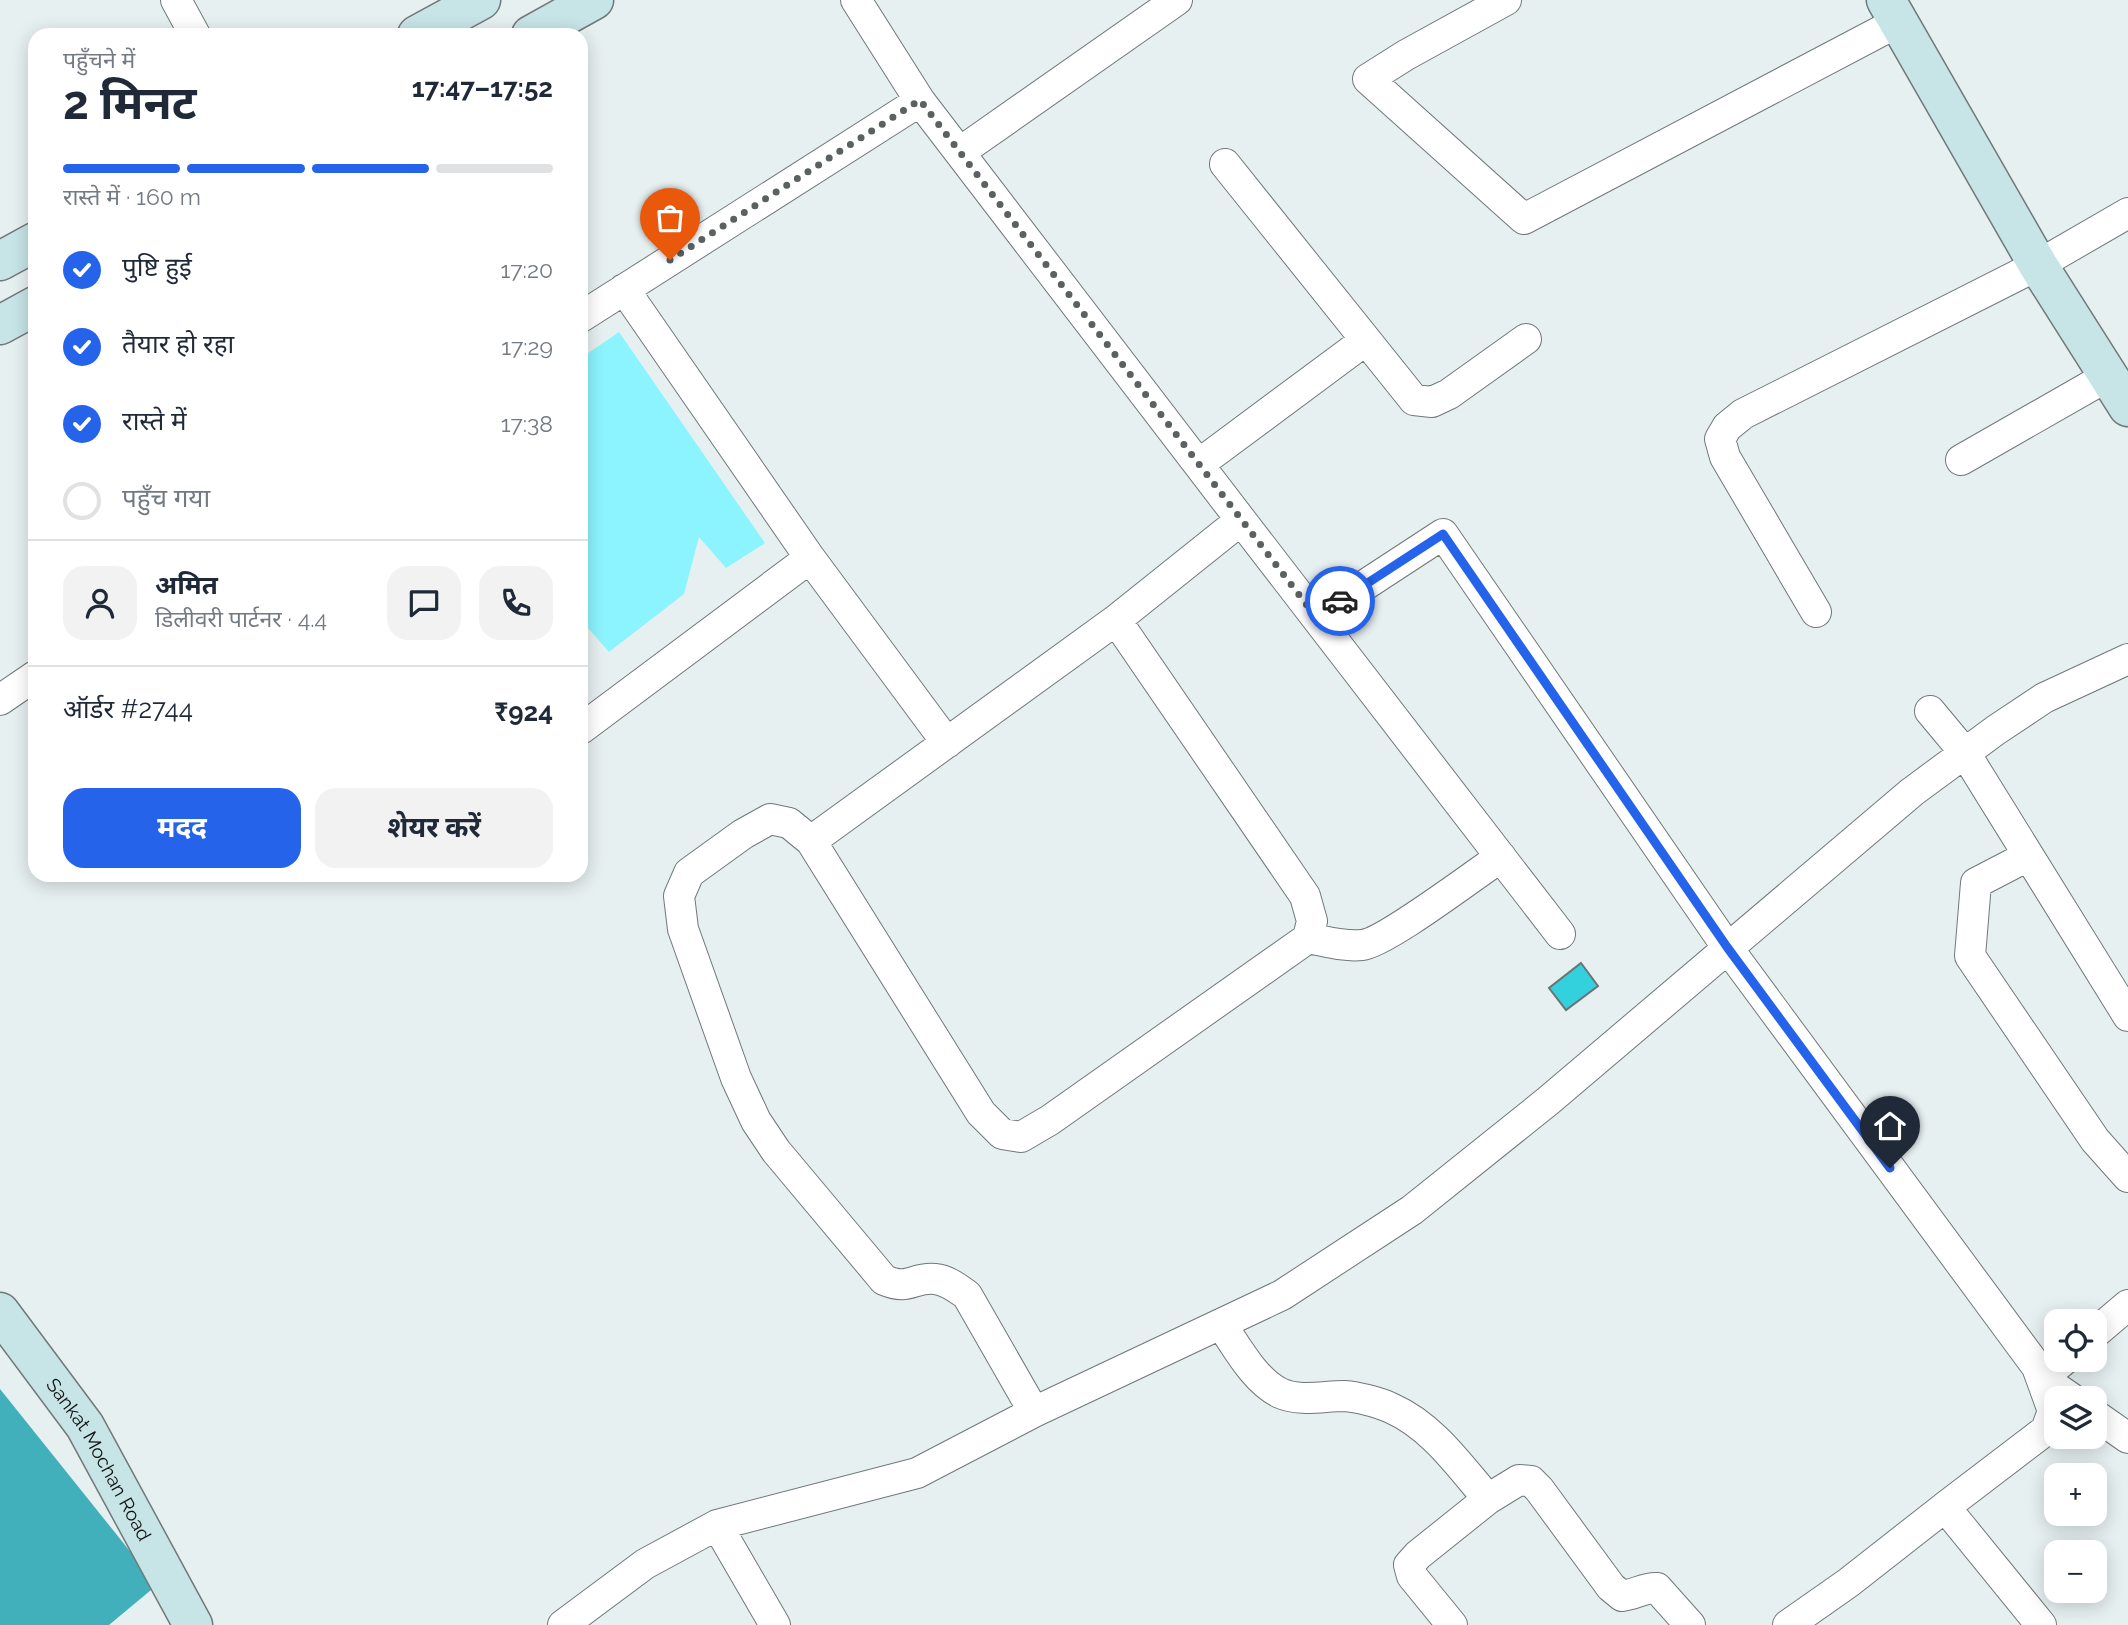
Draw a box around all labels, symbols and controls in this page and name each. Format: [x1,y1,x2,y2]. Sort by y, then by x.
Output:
text: पहुँचने में [63,46,135,73]
text: 17:47–17:52 [412,73,553,103]
text: 2 मिनट [63,76,197,130]
text: रास्ते में · 160 m [63,183,201,210]
pin [640,188,700,260]
icon: bag [651,199,689,237]
icon: check [63,251,101,289]
text: पुष्टि हुई [122,252,192,282]
text: 17:20 [501,256,553,283]
icon: check [63,328,101,366]
text: तैयार हो रहा [122,329,234,359]
text: 17:29 [501,333,553,360]
icon: check [63,405,101,443]
text: रास्ते में [122,406,186,436]
text: 17:38 [501,410,553,437]
text: पहुँच गया [122,483,210,513]
button: person [63,566,137,640]
button: chat [387,566,461,640]
button: phone [479,566,553,640]
courier [1305,566,1375,636]
text: अमित [155,570,218,600]
icon: car [1321,582,1359,620]
text: डिलीवरी पार्टनर · 4.4 [155,605,327,632]
text: ऑर्डर #2744 [63,694,193,724]
text: ₹924 [494,697,553,727]
button: मदद [63,788,301,868]
button: शेयर करें [315,788,553,868]
pin [1860,1096,1920,1168]
icon: home [1871,1107,1909,1145]
map controls [2044,1309,2107,1603]
button: locate [2044,1309,2107,1372]
street label: Sankat Mochan Road [42,1374,156,1544]
button: layers [2044,1386,2107,1449]
button: + [2044,1463,2107,1526]
button: − [2044,1540,2107,1603]

